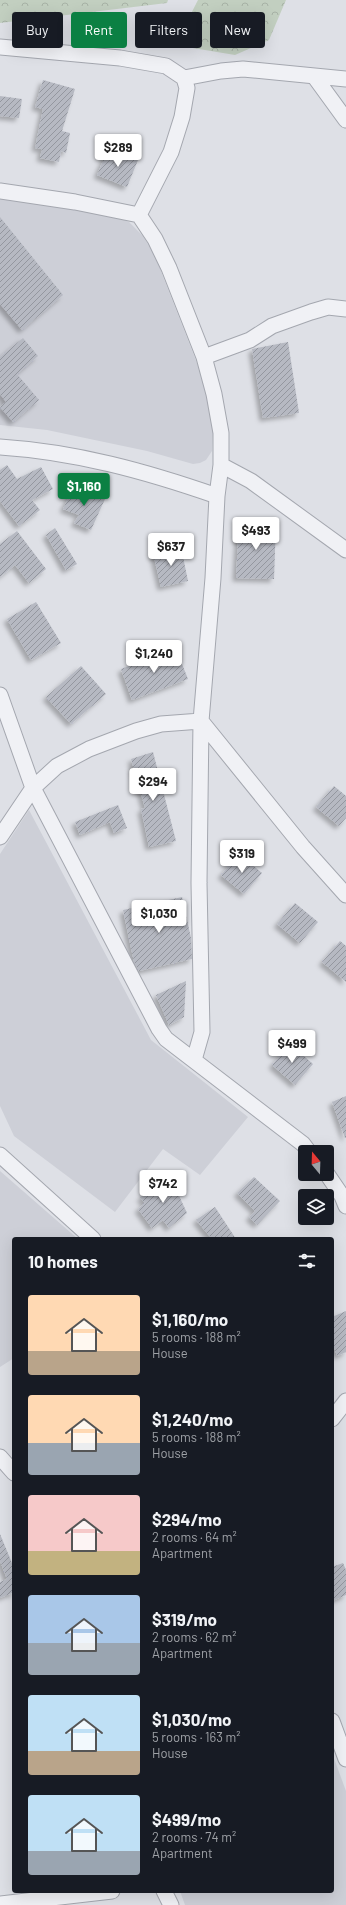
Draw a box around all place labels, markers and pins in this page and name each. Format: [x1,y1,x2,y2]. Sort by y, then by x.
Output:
pin: $289 [94,134,142,168]
pin: $1,160 [51,473,117,507]
pin: $493 [232,517,280,551]
pin: $637 [147,533,195,567]
pin: $1,240 [121,640,187,674]
pin: $294 [129,768,177,802]
pin: $319 [218,840,266,874]
pin: $1,030 [126,900,192,934]
pin: $499 [268,1030,316,1064]
pin: $742 [139,1170,187,1204]

